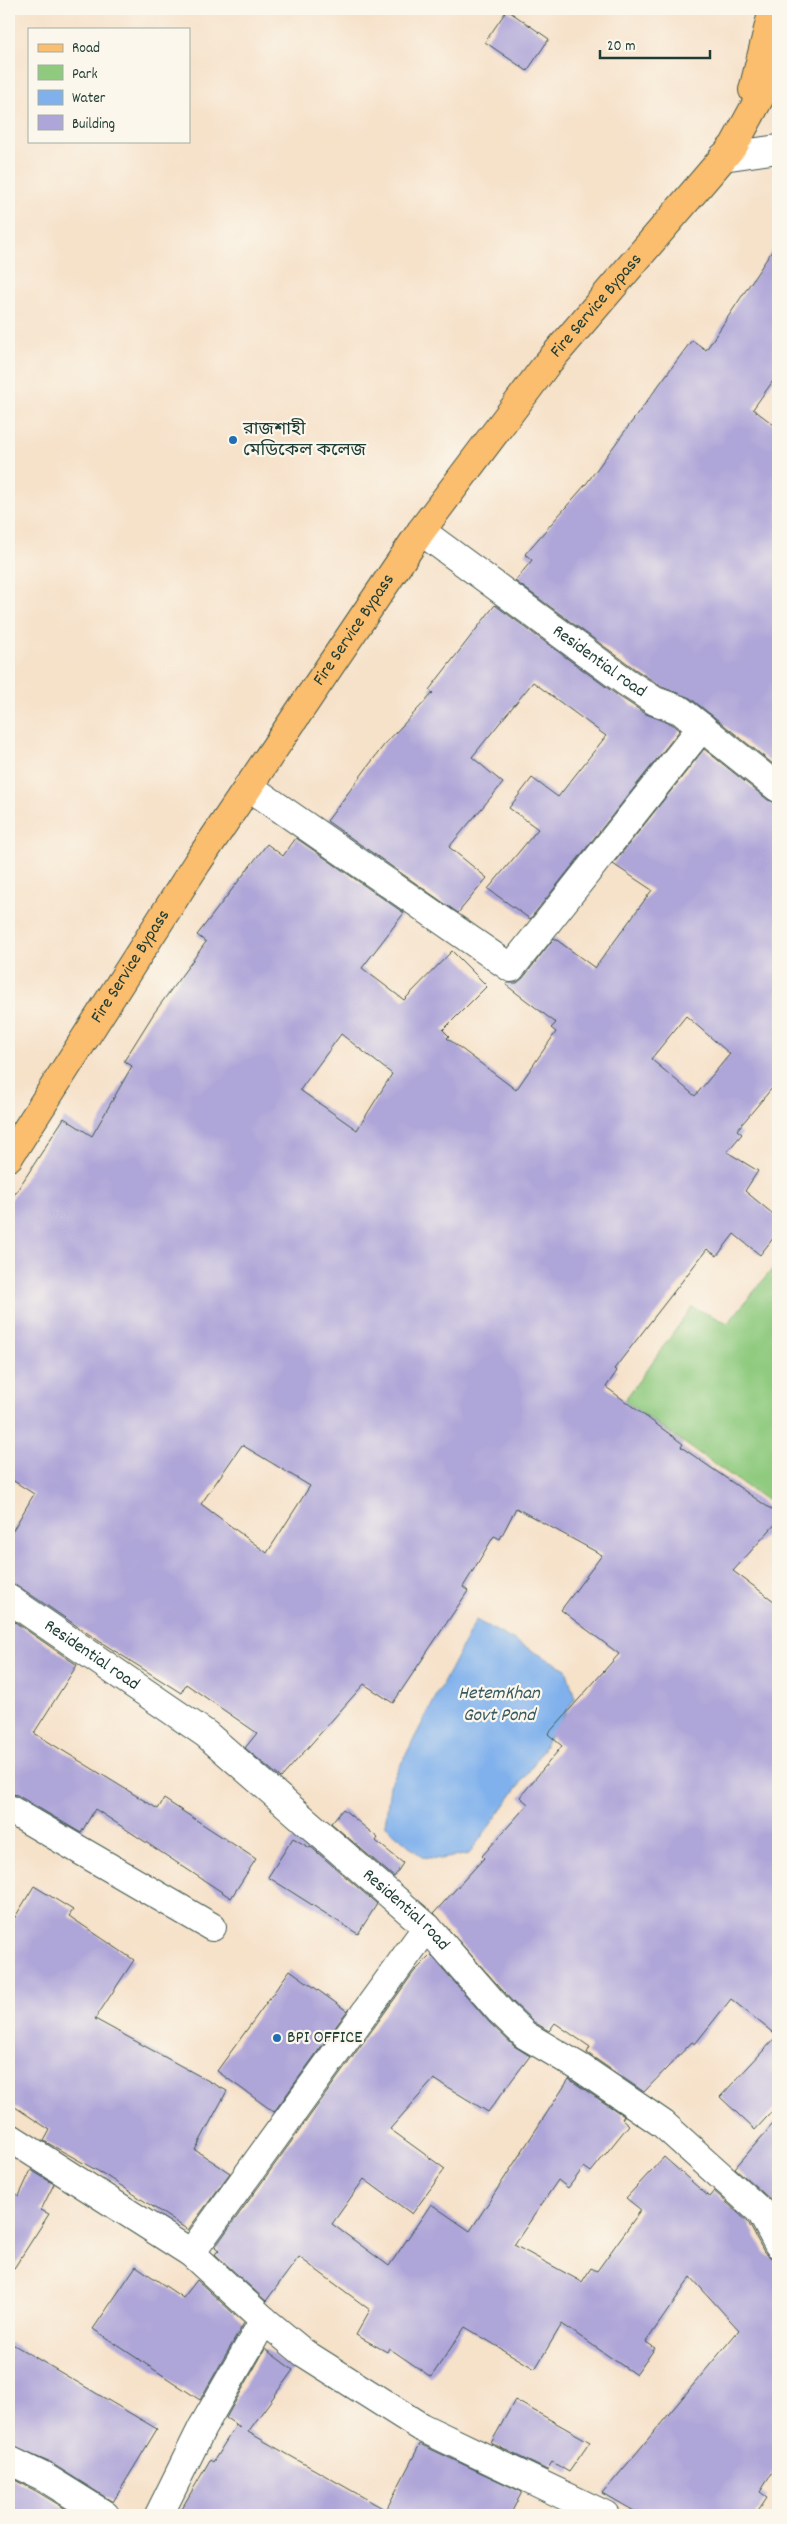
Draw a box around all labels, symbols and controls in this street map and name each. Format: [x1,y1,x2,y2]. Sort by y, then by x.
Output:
legend [28,28,190,142]
scale bar [600,28,710,60]
text: 20 m [607,36,635,58]
text: Road [72,38,100,60]
text: Park [72,64,98,86]
text: Water [72,88,106,110]
text: Building [72,114,115,136]
street label: Fire Service Bypass [545,248,648,364]
place label: রাজশাহী মেডিকেল কলেজ [242,418,367,464]
marker: রাজশাহী মেডিকেল কলেজ [227,434,239,446]
street label: Fire Service Bypass [307,569,401,691]
street label: Residential road [547,619,651,704]
street label: Fire Service Bypass [85,905,176,1028]
street label: Residential road [39,1614,144,1697]
water label: HetemKhan Govt Pond [458,1681,541,1730]
street label: Residential road [357,1863,455,1956]
place label: BPI OFFICE [287,2026,362,2051]
marker: BPI OFFICE [271,2032,283,2044]

